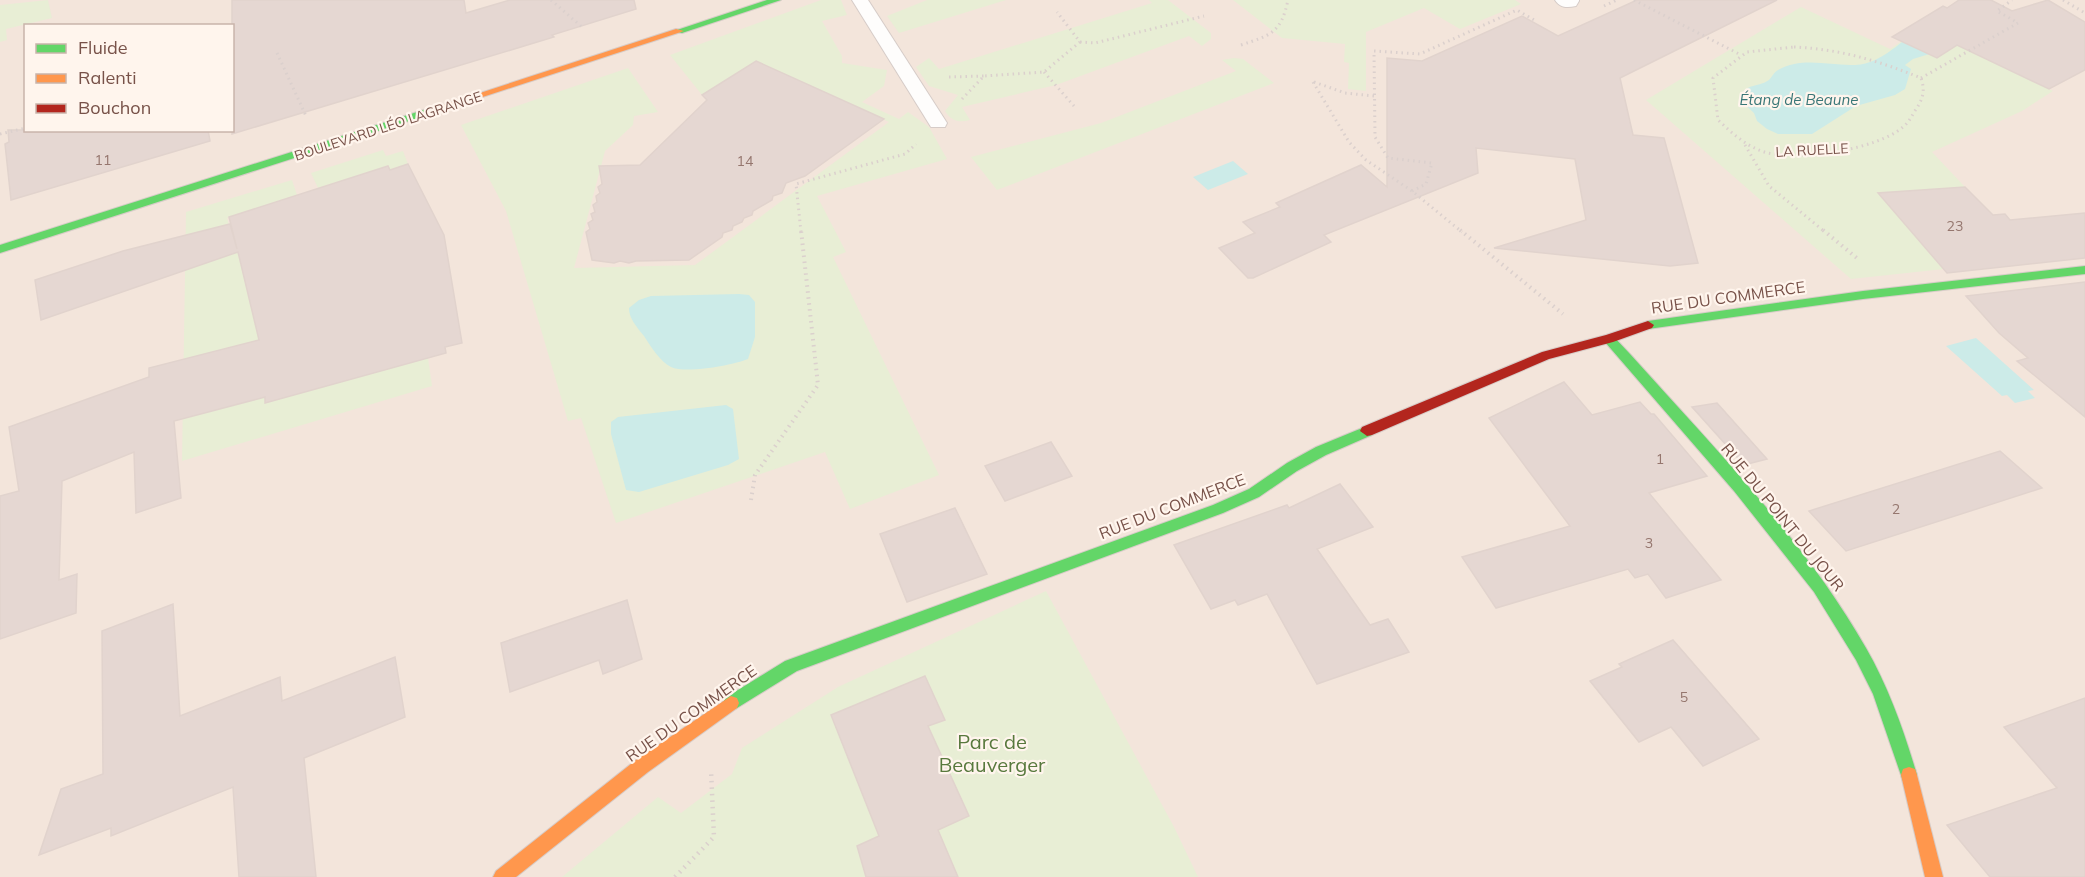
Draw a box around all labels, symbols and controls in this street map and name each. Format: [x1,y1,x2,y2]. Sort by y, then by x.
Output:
legend [24,24,234,132]
text: Fluide [78,36,128,59]
text: Ralenti [78,66,136,89]
street label: BOULEVARD LÉO LAGRANGE [292,87,484,165]
water label: Étang de Beaune [1740,90,1858,109]
text: Bouchon [78,96,151,119]
street label: LA RUELLE [1775,139,1849,161]
house number: 11 [95,151,111,169]
house number: 14 [737,152,754,170]
house number: 23 [1947,217,1963,235]
street label: RUE DU COMMERCE [1650,276,1806,318]
street label: RUE DU POINT DU JOUR [1717,439,1849,595]
house number: 1 [1656,450,1664,468]
street label: RUE DU COMMERCE [1096,469,1248,543]
house number: 2 [1892,500,1900,518]
house number: 3 [1645,534,1653,552]
street label: RUE DU COMMERCE [622,660,760,766]
house number: 5 [1680,688,1688,706]
park label: Parc de Beauverger [939,729,1046,777]

